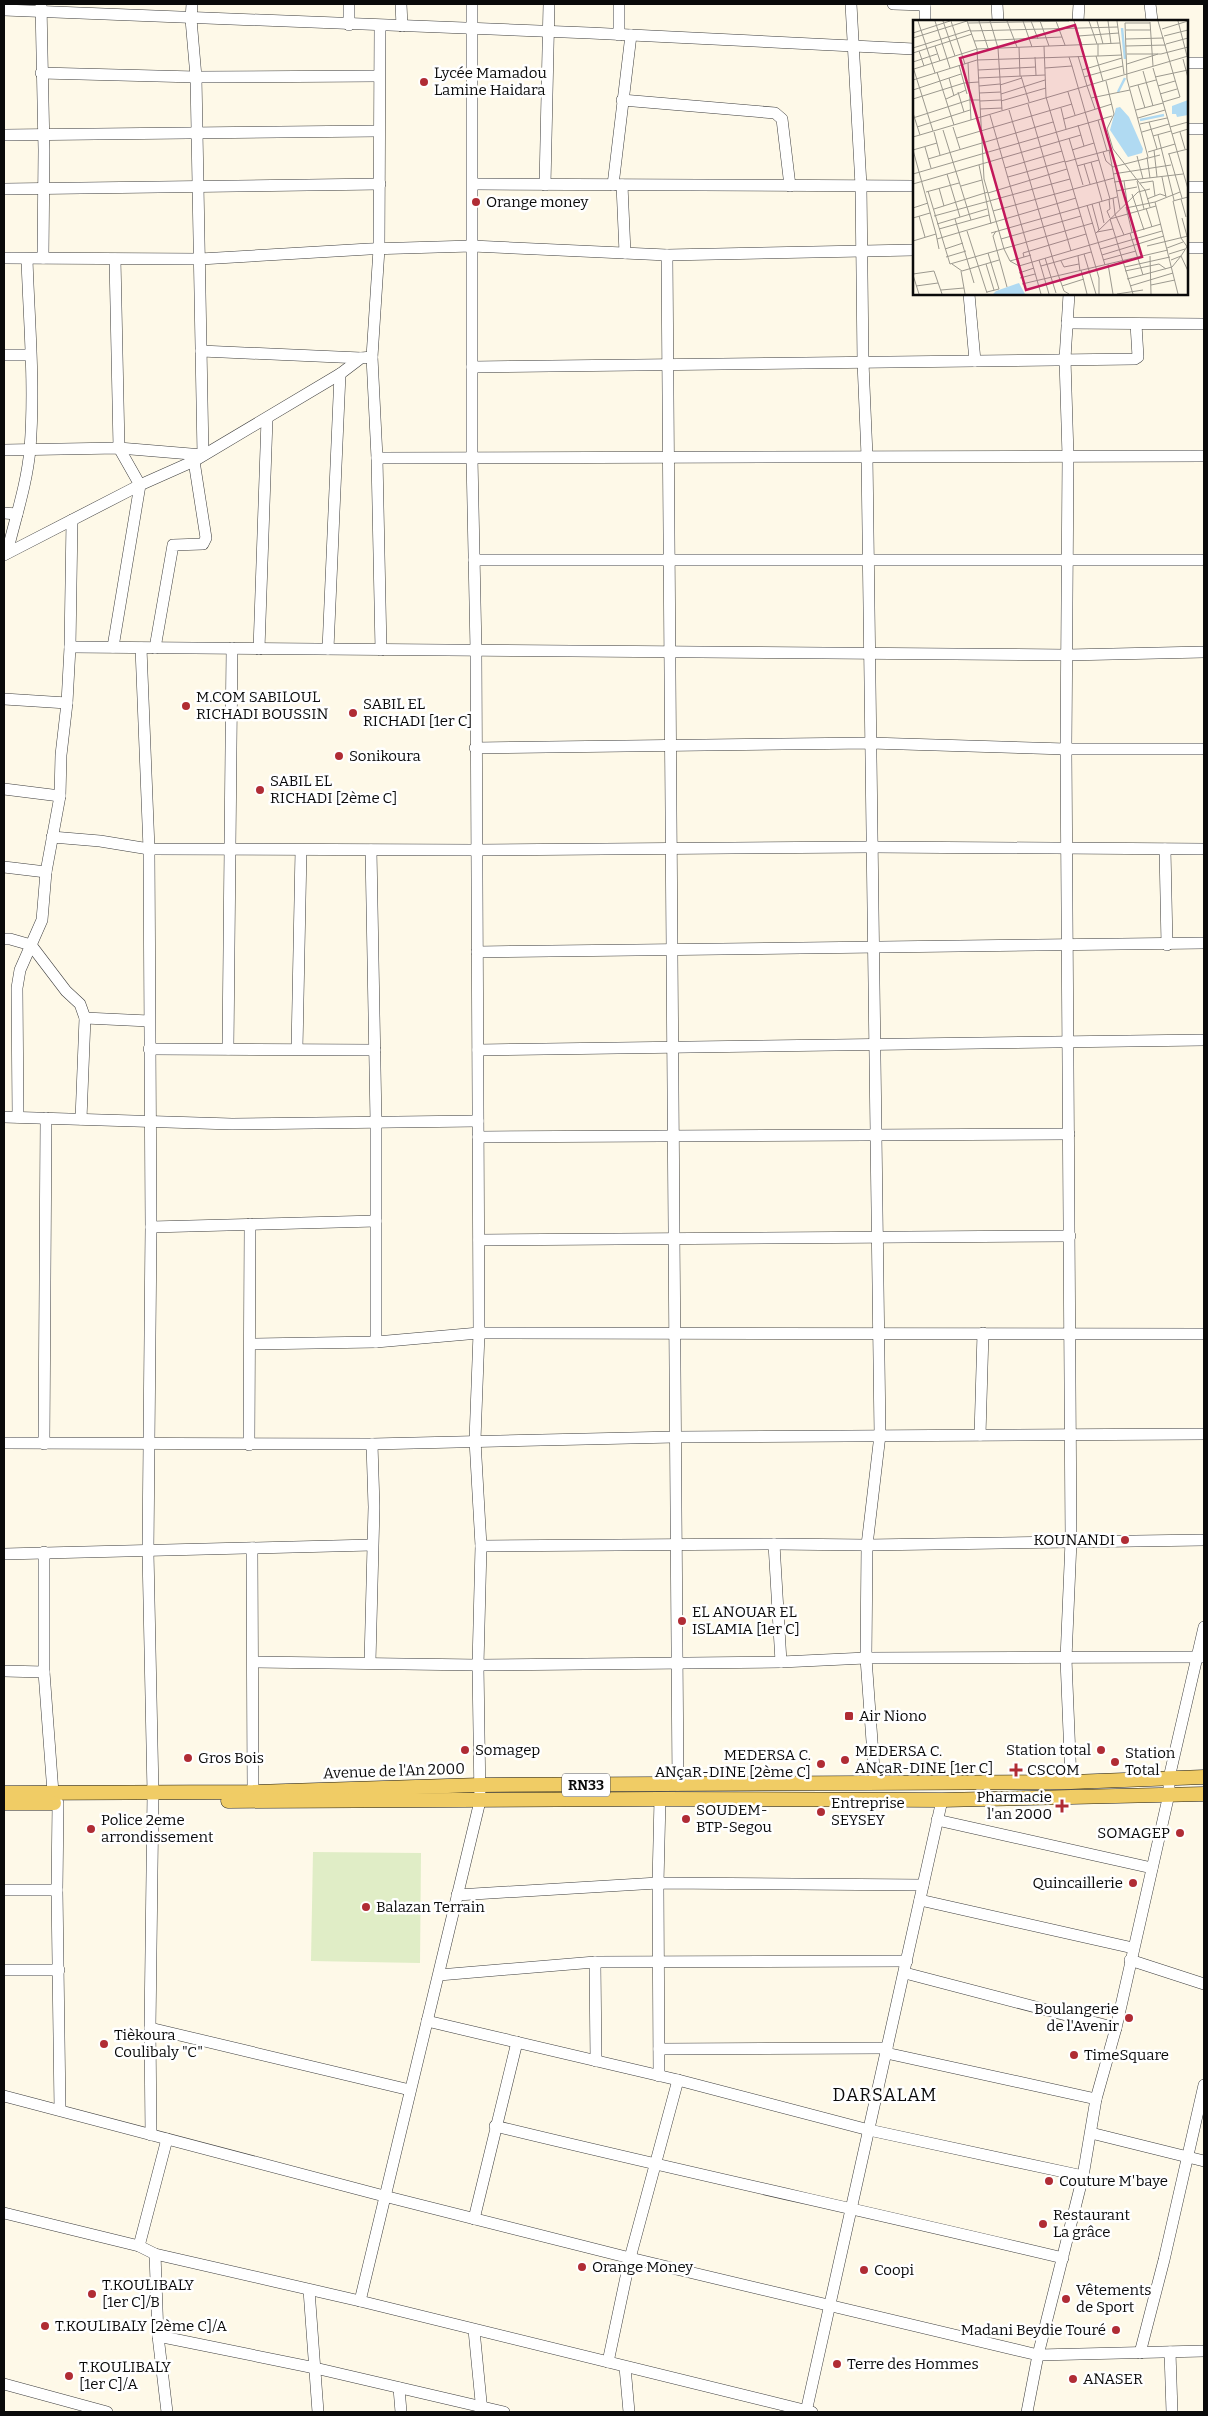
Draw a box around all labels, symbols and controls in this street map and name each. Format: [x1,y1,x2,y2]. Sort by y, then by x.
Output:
inset map [913,20,1188,295]
place label: Lycée Mamadou Lamine Haidara [434,64,547,99]
marker: Lycée Mamadou Lamine Haidara [418,76,430,88]
place label: Orange money [486,193,588,211]
marker: Orange money [470,196,482,208]
place label: M.COM SABILOUL RICHADI BOUSSIN [196,688,328,723]
place label: SABIL EL RICHADI [1er C] [363,695,473,730]
marker: M.COM SABILOUL RICHADI BOUSSIN [180,700,192,712]
marker: SABIL EL RICHADI [1er C] [347,707,359,719]
place label: Sonikoura [349,747,421,765]
marker: Sonikoura [333,750,345,762]
place label: SABIL EL RICHADI [2ème C] [270,772,397,807]
marker: SABIL EL RICHADI [2ème C] [254,784,266,796]
place label: KOUNANDI [1033,1531,1115,1549]
marker: KOUNANDI [1119,1534,1131,1546]
place label: EL ANOUAR EL ISLAMIA [1er C] [692,1603,800,1638]
marker: EL ANOUAR EL ISLAMIA [1er C] [676,1615,688,1627]
place label: Air Niono [859,1707,927,1725]
marker: Air Niono [843,1710,855,1722]
place label: Somagep [475,1741,540,1759]
place label: Station total [1006,1741,1091,1759]
place label: MEDERSA C. ANçaR-DINE [1er C] [855,1742,993,1777]
marker: Somagep [459,1744,471,1756]
marker: Station total [1095,1744,1107,1756]
place label: Station Total [1125,1744,1176,1779]
place label: MEDERSA C. ANçaR-DINE [2ème C] [655,1746,811,1781]
place label: Gros Bois [198,1749,264,1767]
marker: Gros Bois [182,1752,194,1764]
marker: MEDERSA C. ANçaR-DINE [1er C] [839,1754,851,1766]
marker: Station Total [1109,1756,1121,1768]
marker: MEDERSA C. ANçaR-DINE [2ème C] [815,1758,827,1770]
street label: Avenue de l'An 2000 [323,1760,465,1782]
place label: CSCOM [1027,1761,1080,1779]
marker: CSCOM [1009,1763,1023,1777]
road number: RN33 [562,1774,610,1796]
place label: Pharmacie l'an 2000 [977,1788,1052,1823]
place label: Entreprise SEYSEY [831,1794,905,1829]
marker: Pharmacie l'an 2000 [1056,1800,1068,1812]
place label: SOUDEM- BTP-Segou [696,1801,772,1836]
marker: Entreprise SEYSEY [815,1806,827,1818]
place label: Police 2eme arrondissement [101,1811,214,1846]
marker: SOUDEM- BTP-Segou [680,1813,692,1825]
marker: Police 2eme arrondissement [85,1823,97,1835]
place label: SOMAGEP [1097,1824,1170,1842]
marker: SOMAGEP [1174,1827,1186,1839]
place label: Quincaillerie [1033,1874,1123,1892]
marker: Quincaillerie [1127,1877,1139,1889]
place label: Balazan Terrain [376,1898,485,1916]
marker: Balazan Terrain [360,1901,372,1913]
place label: Boulangerie de l'Avenir [1034,2000,1119,2035]
marker: Boulangerie de l'Avenir [1123,2012,1135,2024]
place label: Tièkoura Coulibaly "C" [114,2026,203,2061]
marker: Tièkoura Coulibaly "C" [98,2038,110,2050]
place label: TimeSquare [1084,2046,1169,2064]
marker: TimeSquare [1068,2049,1080,2061]
district label: DARSALAM [833,2084,937,2106]
place label: Couture M'baye [1059,2172,1168,2190]
marker: Couture M'baye [1043,2175,1055,2187]
place label: Restaurant La grâce [1053,2206,1131,2241]
marker: Restaurant La grâce [1037,2218,1049,2230]
place label: Orange Money [592,2258,693,2276]
marker: Orange Money [576,2261,588,2273]
place label: Coopi [874,2261,914,2279]
marker: Coopi [858,2264,870,2276]
place label: T.KOULIBALY [1er C]/B [102,2276,195,2311]
place label: Vêtements de Sport [1076,2281,1151,2316]
marker: T.KOULIBALY [1er C]/B [86,2288,98,2300]
marker: Vêtements de Sport [1060,2293,1072,2305]
place label: T.KOULIBALY [2ème C]/A [55,2317,227,2335]
marker: T.KOULIBALY [2ème C]/A [39,2320,51,2332]
place label: Madani Beydie Touré [961,2321,1106,2339]
marker: Madani Beydie Touré [1110,2324,1122,2336]
place label: Terre des Hommes [847,2355,979,2373]
place label: T.KOULIBALY [1er C]/A [79,2358,172,2393]
marker: Terre des Hommes [831,2358,843,2370]
marker: T.KOULIBALY [1er C]/A [63,2370,75,2382]
place label: ANASER [1083,2370,1143,2388]
marker: ANASER [1067,2373,1079,2385]

